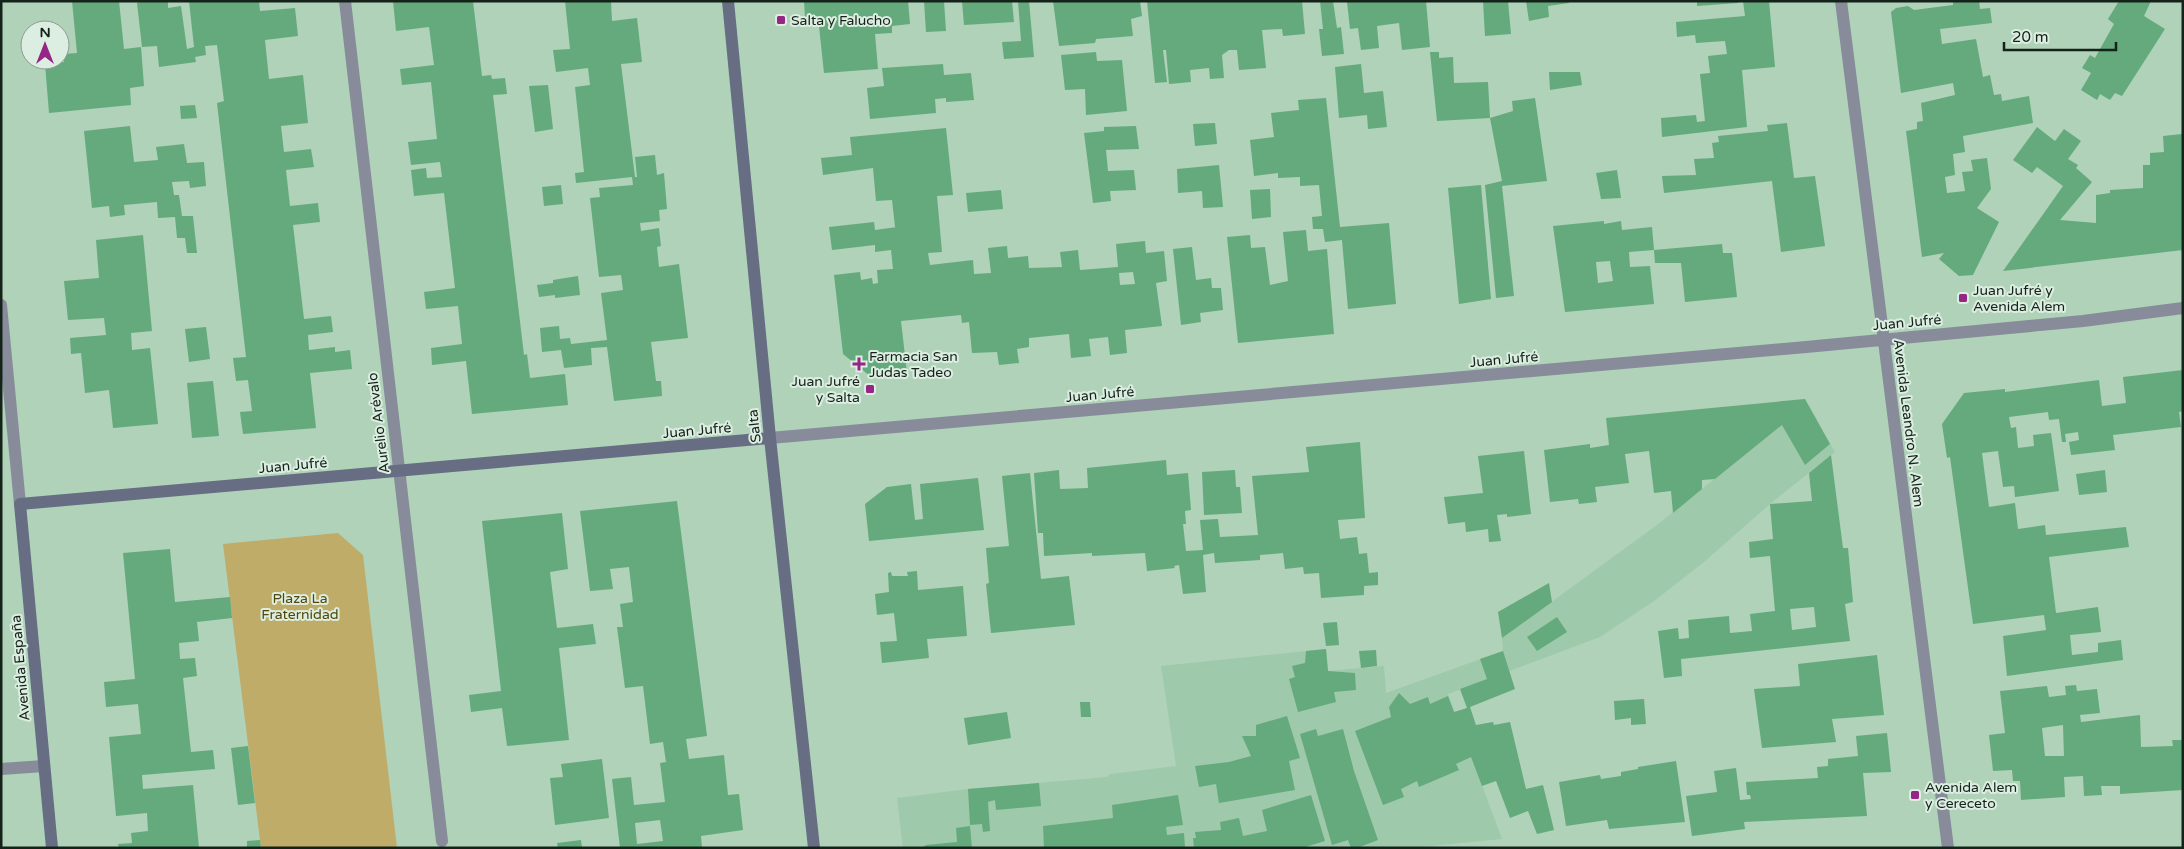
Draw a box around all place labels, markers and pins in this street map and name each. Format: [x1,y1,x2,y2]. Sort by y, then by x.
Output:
place label: Salta y Falucho [791,12,891,29]
marker: Salta y Falucho [775,14,787,26]
place label: Juan Jufré y Avenida Alem [1973,282,2065,315]
marker: Juan Jufré y Avenida Alem [1957,292,1969,304]
place label: Farmacia San Judas Tadeo [869,348,958,381]
marker: Farmacia San Judas Tadeo [853,358,865,370]
place label: Juan Jufré y Salta [791,373,860,406]
marker: Juan Jufré y Salta [864,383,876,395]
place label: Avenida Alem y Cereceto [1925,779,2017,812]
marker: Avenida Alem y Cereceto [1909,789,1921,801]

